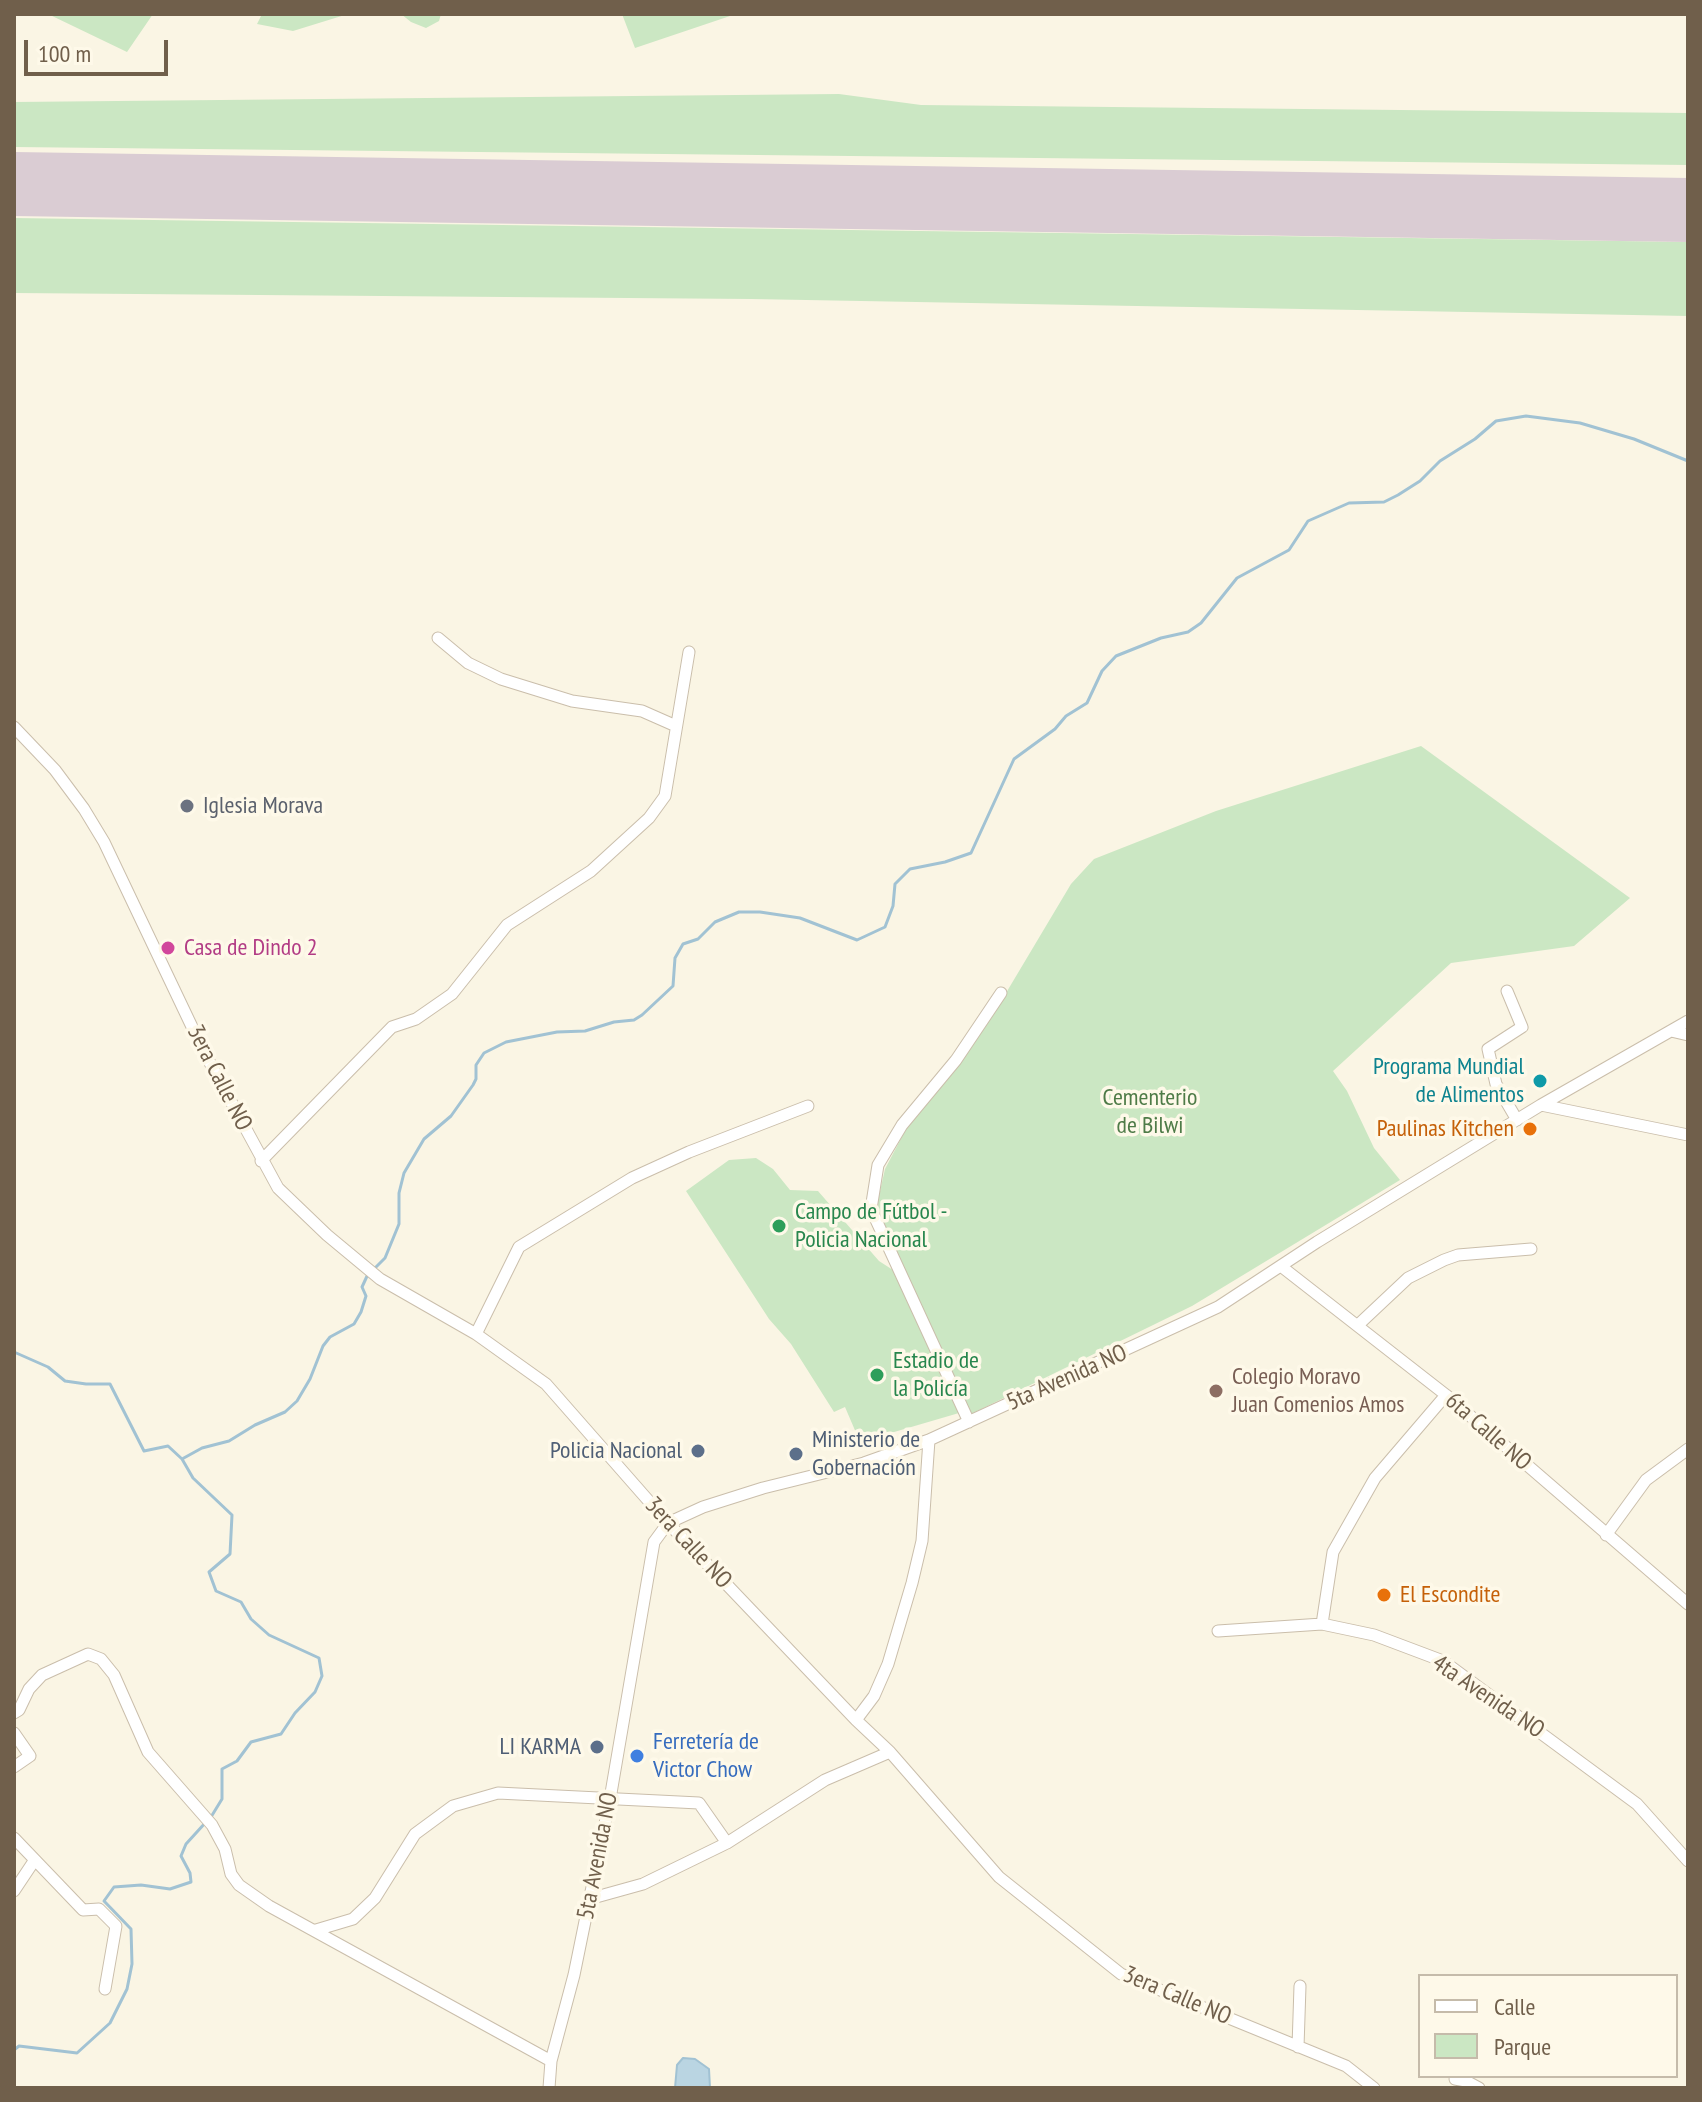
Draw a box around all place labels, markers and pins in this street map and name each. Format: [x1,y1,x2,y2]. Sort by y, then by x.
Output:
place label: Iglesia Morava [203,792,323,820]
marker: Iglesia Morava [178,797,196,815]
place label: Casa de Dindo 2 [184,934,317,962]
marker: Casa de Dindo 2 [159,939,177,957]
place label: Programa Mundial de Alimentos [1373,1053,1524,1109]
marker: Programa Mundial de Alimentos [1531,1072,1549,1090]
place label: Paulinas Kitchen [1377,1115,1514,1143]
marker: Paulinas Kitchen [1521,1120,1539,1138]
place label: Campo de Fútbol - Policia Nacional [795,1198,948,1254]
marker: Campo de Fútbol - Policia Nacional [770,1217,788,1235]
place label: Estadio de la Policía [893,1347,979,1403]
place label: Colegio Moravo Juan Comenios Amos [1232,1363,1404,1419]
marker: Estadio de la Policía [868,1366,886,1384]
marker: Colegio Moravo Juan Comenios Amos [1207,1382,1225,1400]
place label: Ministerio de Gobernación [812,1426,920,1482]
place label: Policia Nacional [550,1437,682,1465]
marker: Policia Nacional [689,1442,707,1460]
marker: Ministerio de Gobernación [787,1445,805,1463]
place label: El Escondite [1400,1581,1500,1609]
marker: El Escondite [1375,1586,1393,1604]
place label: Ferretería de Victor Chow [653,1728,759,1784]
place label: LI KARMA [500,1733,581,1761]
marker: LI KARMA [588,1738,606,1756]
marker: Ferretería de Victor Chow [628,1747,646,1765]

